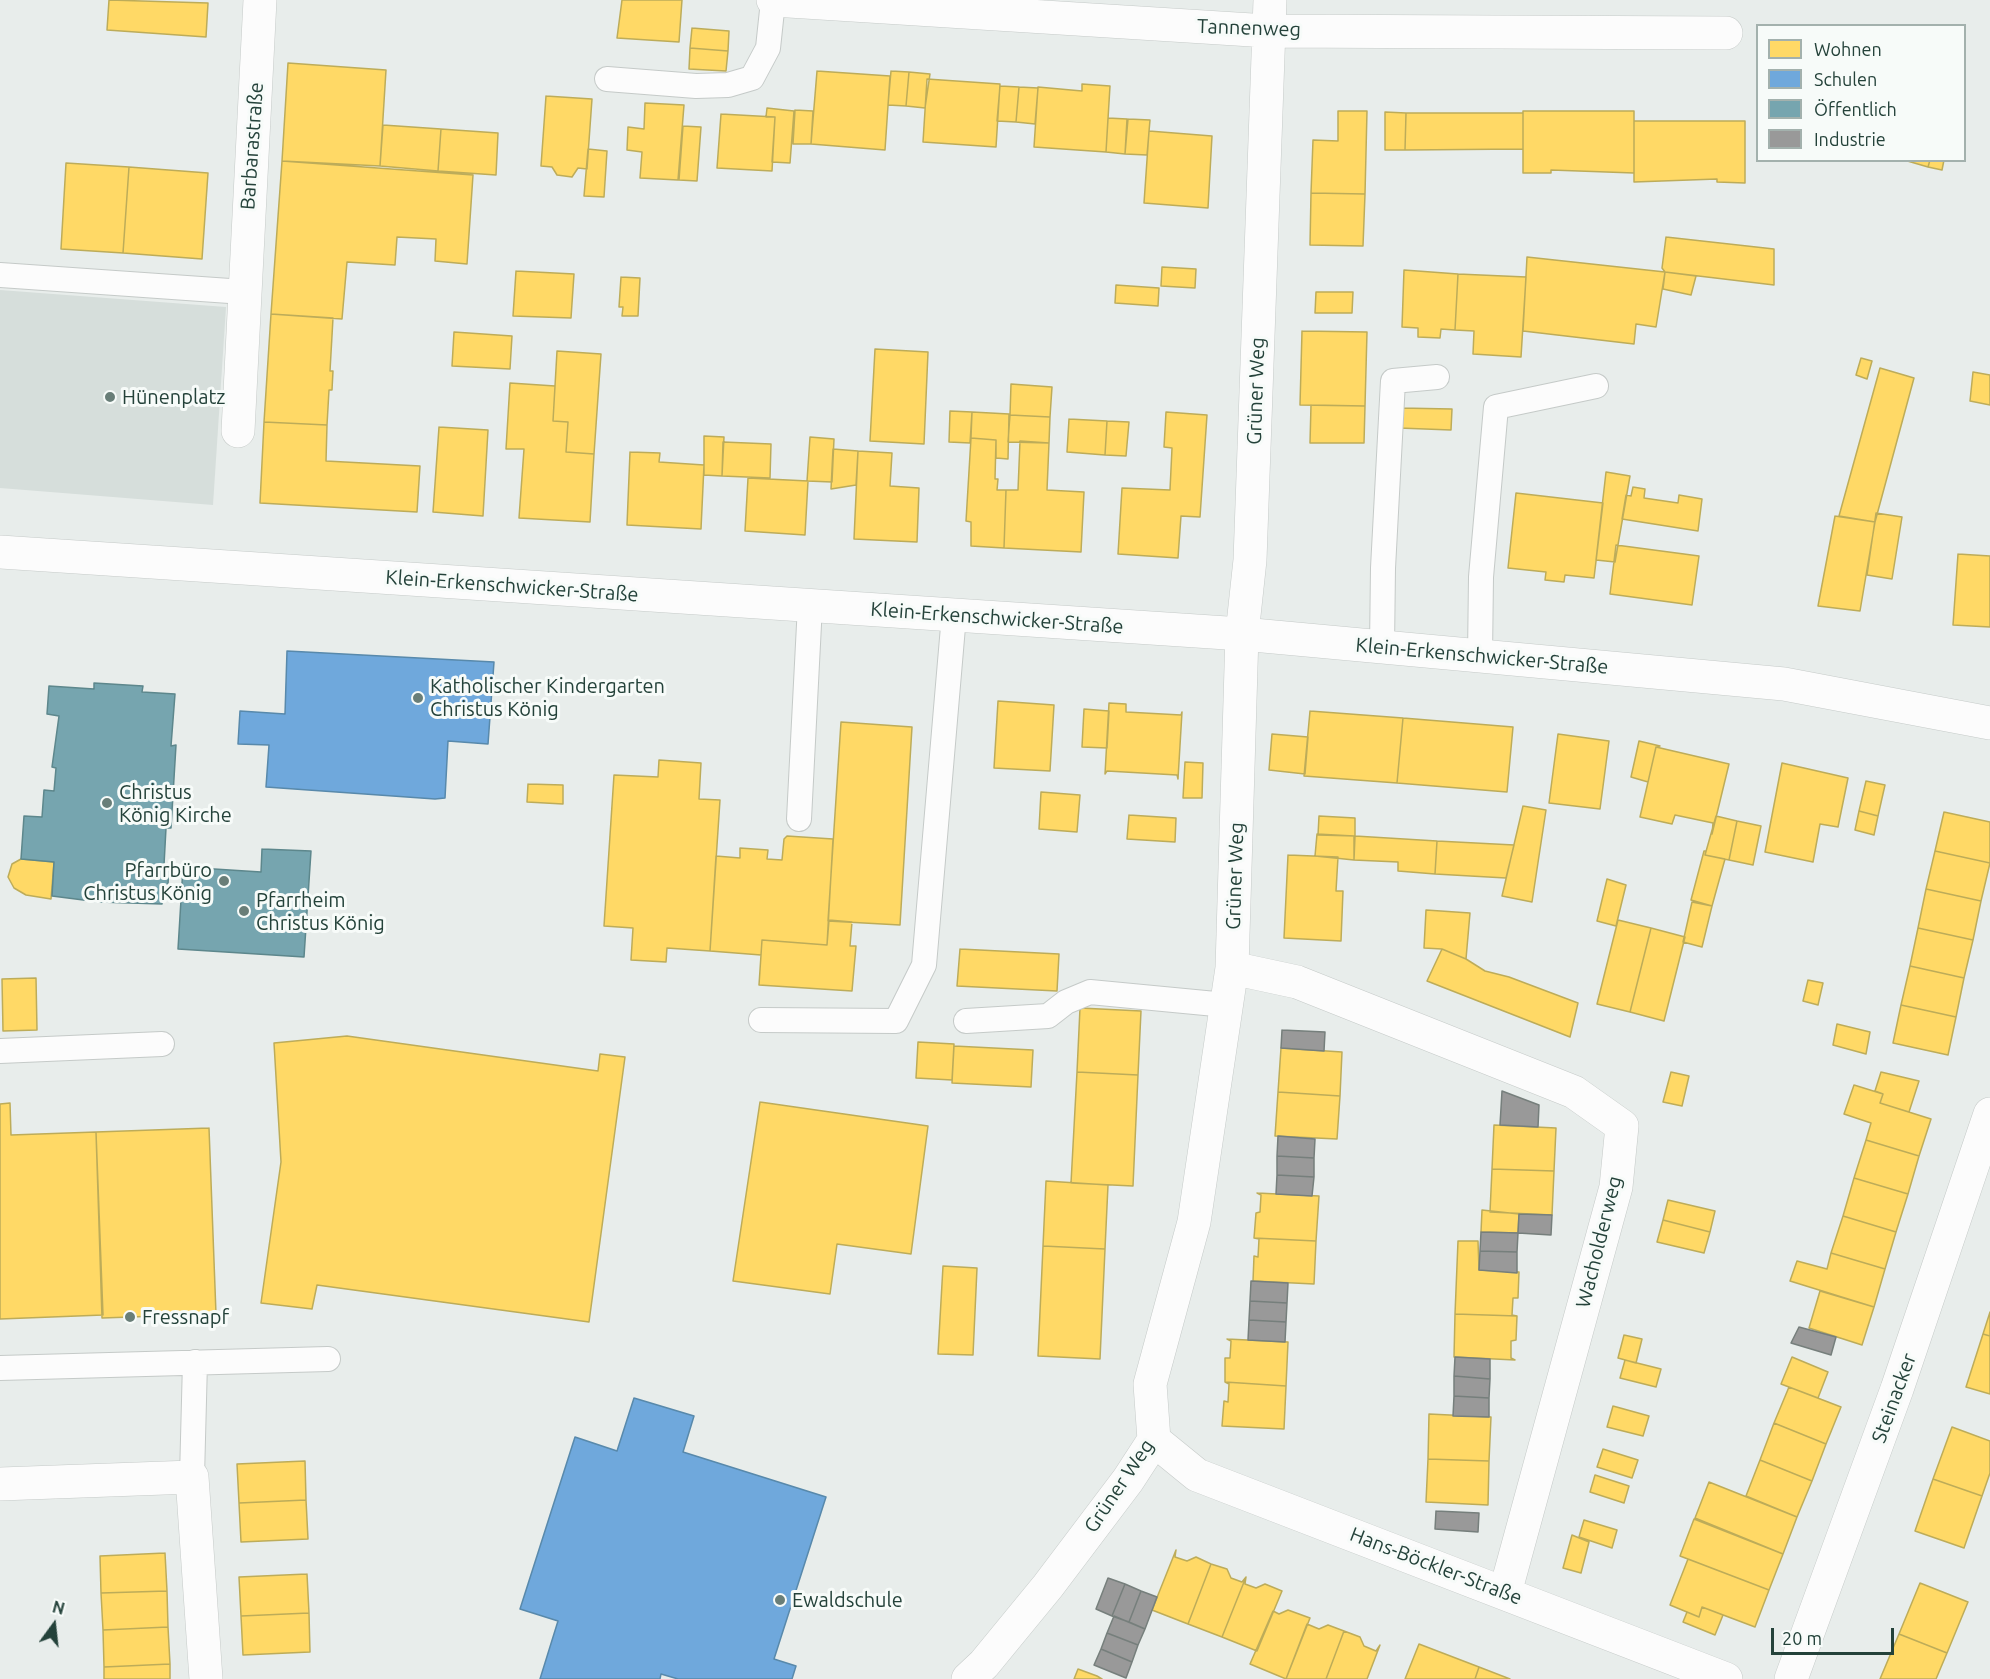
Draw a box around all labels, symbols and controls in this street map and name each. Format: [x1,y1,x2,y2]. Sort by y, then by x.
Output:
street label: Tannenweg [1197,14,1301,42]
legend [1756,24,1966,162]
text: Wohnen [1814,39,1882,59]
text: Schulen [1814,69,1877,89]
street label: Barbarastraße [236,81,268,211]
text: Öffentlich [1814,99,1897,119]
text: Industrie [1814,129,1886,149]
street label: Grüner Weg [1242,337,1270,445]
place label: Hünenplatz [122,385,226,409]
marker: Hünenplatz [103,390,117,404]
street label: Klein-Erkenschwicker-Straße [385,565,639,607]
street label: Klein-Erkenschwicker-Straße [870,597,1124,639]
street label: Klein-Erkenschwicker-Straße [1355,633,1609,679]
place label: Katholischer Kindergarten Christus König [430,674,665,721]
marker: Katholischer Kindergarten Christus König [411,691,425,705]
place label: Christus König Kirche [119,780,232,827]
marker: Christus König Kirche [100,796,114,810]
street label: Grüner Weg [1221,822,1249,930]
place label: Pfarrbüro Christus König [83,858,212,905]
marker: Pfarrbüro Christus König [217,874,231,888]
place label: Pfarrheim Christus König [256,888,385,935]
marker: Pfarrheim Christus König [237,904,251,918]
street label: Wacholderweg [1571,1174,1627,1310]
place label: Fressnapf [142,1305,229,1329]
marker: Fressnapf [123,1310,137,1324]
street label: Steinacker [1867,1350,1921,1446]
street label: Grüner Weg [1079,1435,1159,1537]
street label: Hans-Böckler-Straße [1347,1522,1525,1610]
place label: Ewaldschule [792,1588,903,1612]
marker: Ewaldschule [773,1593,787,1607]
north arrow [24,1595,84,1655]
text: N [51,1597,67,1618]
scale bar [1774,1616,1897,1654]
text: 20 m [1782,1628,1822,1648]

